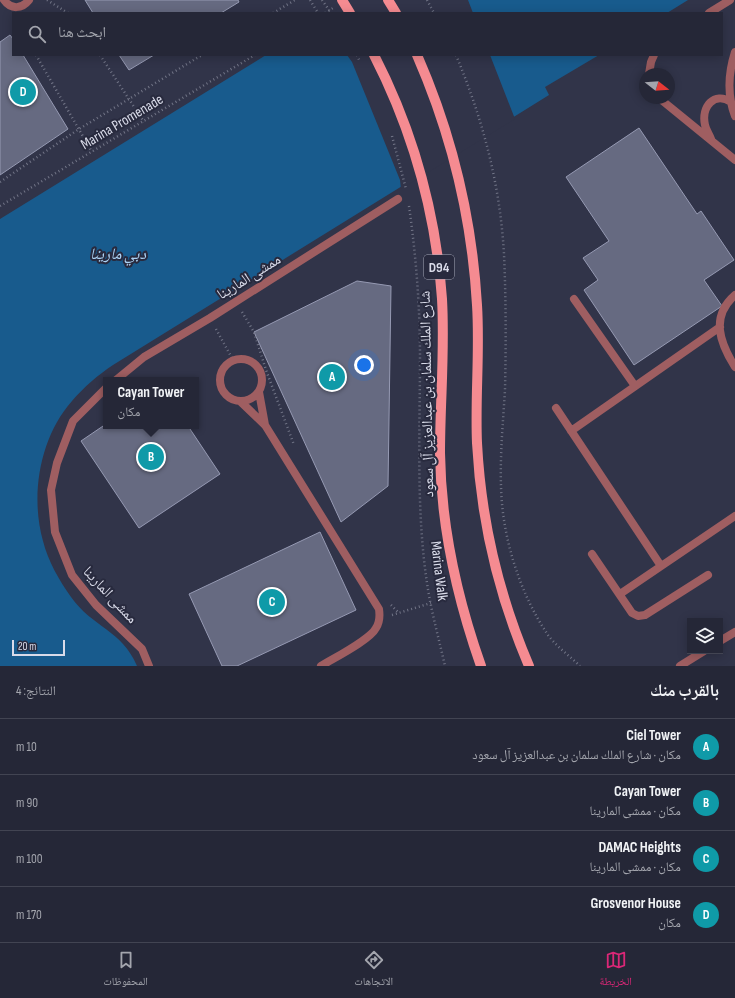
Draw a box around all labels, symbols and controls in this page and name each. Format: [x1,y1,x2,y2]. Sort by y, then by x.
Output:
search box [12,12,723,56]
icon: search [26,23,48,45]
text: ابحث هنا [58,23,106,42]
north arrow [639,68,675,104]
pin: D [10,77,36,107]
street label: Marina Promenade [77,90,167,154]
water label: دبي مارينا [90,245,147,266]
street label: ممشى المارينا [214,250,284,304]
road number: D94 [424,255,454,279]
street label: شارع الملك سلمان بن عبدالعزيز آل سعود [416,290,438,498]
your location [354,355,374,375]
pin: A [319,362,345,392]
popup [103,377,199,429]
text: Cayan Tower [118,383,184,402]
text: مكان [118,404,140,420]
pin: B [138,442,164,472]
street label: Marina Walk [426,540,452,602]
street label: ممشى المارينا [79,562,141,628]
pin: C [259,587,285,617]
map controls [687,618,723,654]
button: layers [687,618,723,654]
scale bar [12,638,65,657]
text: 20 m [18,640,36,653]
text: بالقرب منك [650,681,719,701]
text: النتائج: 4 [16,683,56,699]
text: Ciel Tower [626,726,681,745]
text: 10 m [16,739,37,755]
text: A [703,739,709,755]
text: مكان · شارع الملك سلمان بن عبدالعزيز آل سعود [472,747,681,763]
text: Cayan Tower [614,782,681,801]
text: 90 m [16,795,38,811]
text: B [703,795,709,811]
text: مكان · ممشى المارينا [589,803,681,819]
text: DAMAC Heights [599,838,681,857]
text: 100 m [16,851,43,867]
text: C [703,851,709,867]
text: مكان · ممشى المارينا [589,859,681,875]
text: Grosvenor House [590,894,681,913]
text: 170 m [16,907,42,923]
text: D [703,907,709,923]
text: مكان [658,915,681,931]
tab: المحفوظات [103,949,148,992]
tab: الاتجاهات [354,949,393,992]
tab: الخريطة [599,949,632,992]

